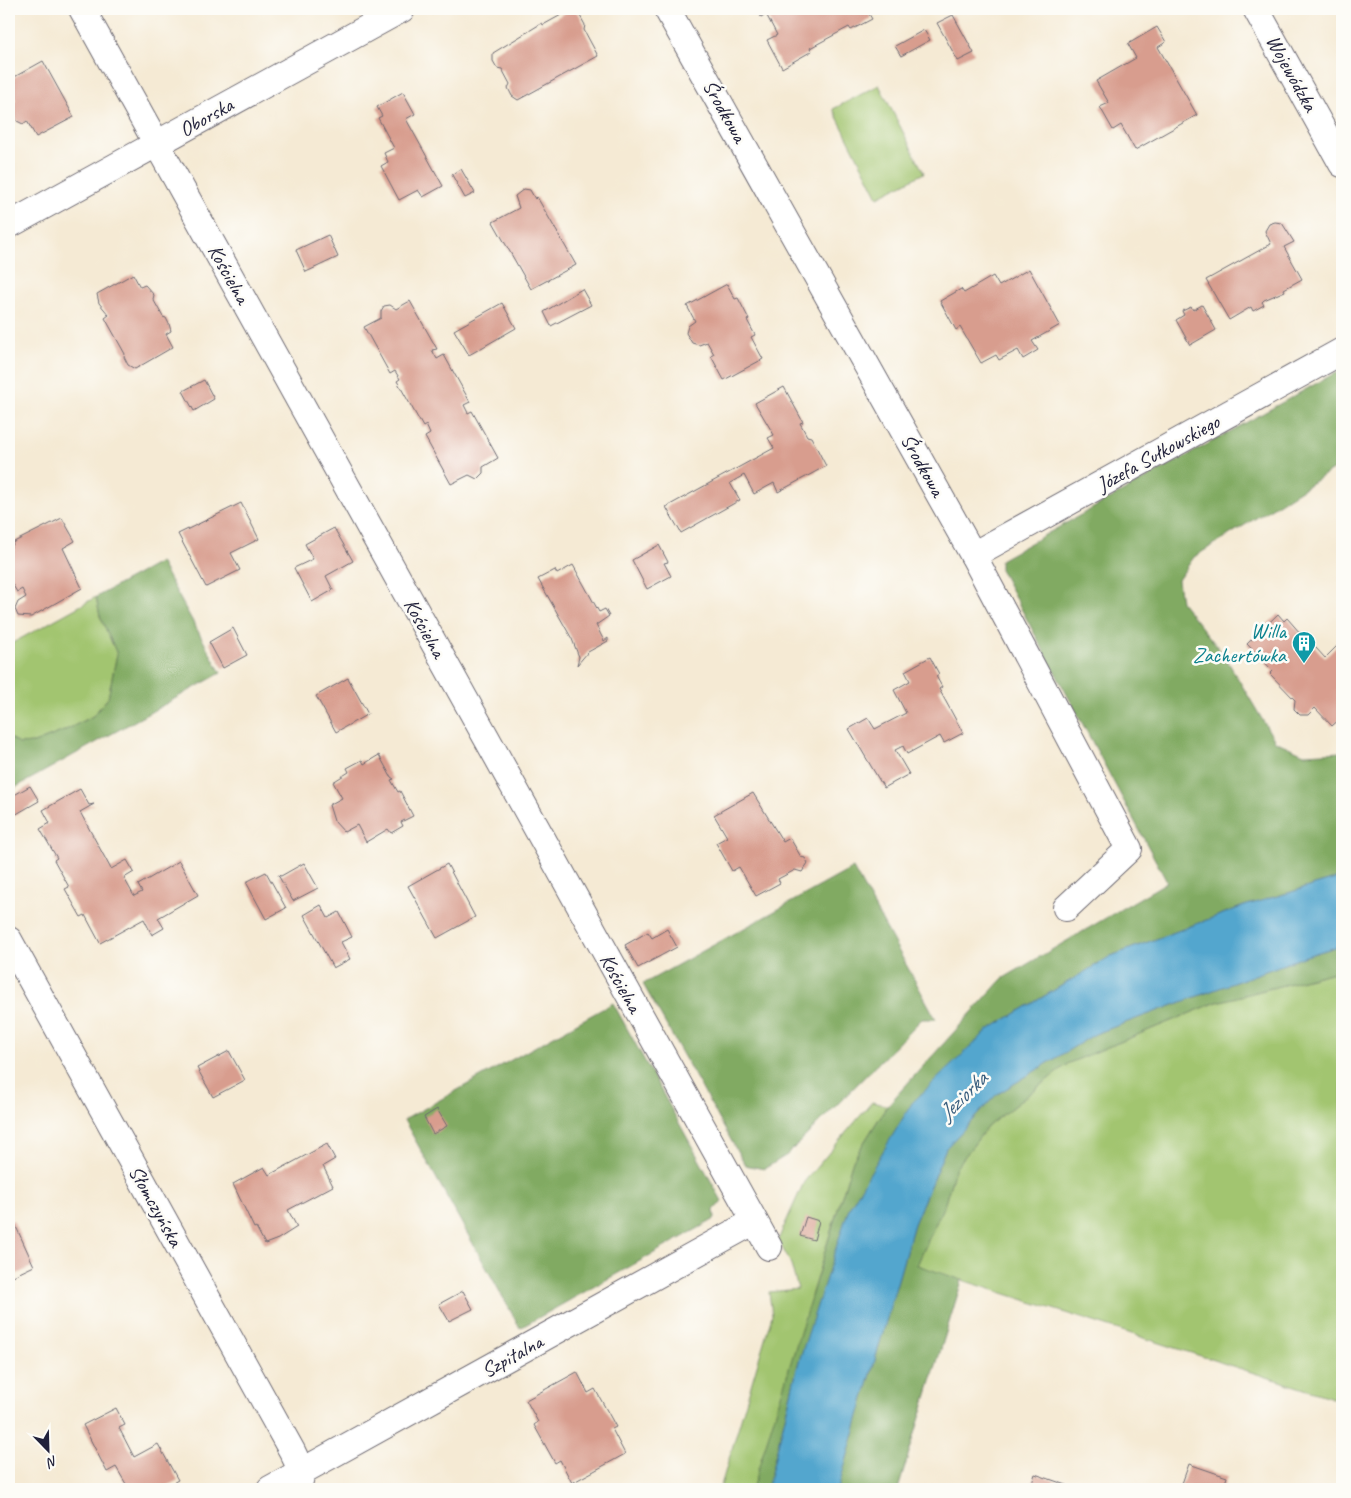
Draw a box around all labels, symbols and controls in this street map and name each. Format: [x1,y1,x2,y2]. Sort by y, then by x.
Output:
street label: Wojewódzka [1260,30,1324,117]
street label: Środkowa [697,75,754,149]
street label: Oborska [174,91,239,142]
street label: Kościelna [202,240,257,310]
street label: Józefa Sułkowskiego [1091,408,1225,498]
street label: Środkowa [895,429,952,503]
street label: Kościelna [398,594,453,664]
place label: Willa Zachertówka [1193,618,1288,668]
building icon: Willa Zachertówka [1291,630,1317,664]
street label: Kościelna [594,949,649,1019]
water label: Jeziorka [931,1064,995,1128]
street label: Słomczyńska [123,1161,190,1253]
street label: Szpitalna [477,1327,549,1383]
north arrow [22,1426,72,1476]
text: N [43,1452,60,1472]

